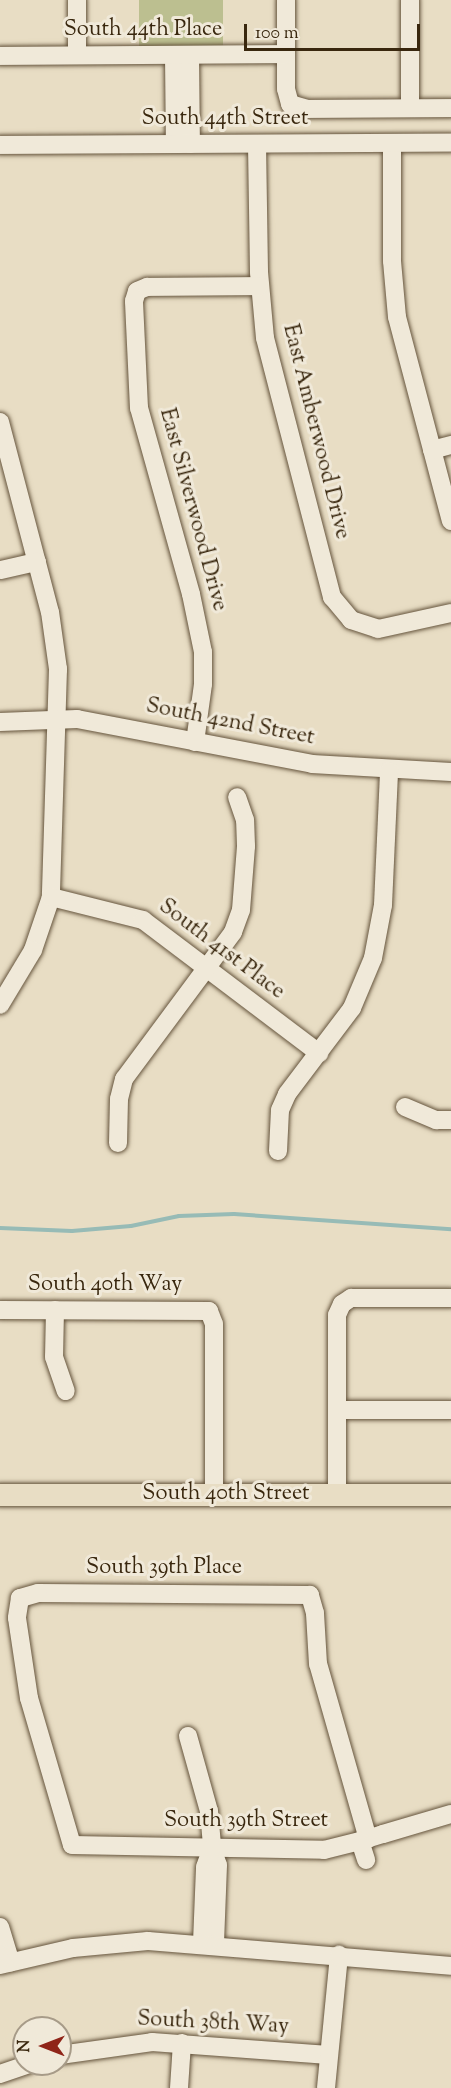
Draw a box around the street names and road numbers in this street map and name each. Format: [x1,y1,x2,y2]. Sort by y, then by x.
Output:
street label: South 44th Place [64,18,222,44]
street label: South 44th Street [142,107,308,133]
street label: East Amberwood Drive [276,322,354,542]
street label: East Silverwood Drive [152,406,232,614]
street label: South 42nd Street [144,694,316,752]
street label: South 41st Place [153,894,289,1006]
street label: South 40th Way [28,1273,182,1299]
street label: South 40th Street [142,1482,310,1508]
street label: South 39th Place [86,1556,242,1582]
street label: South 39th Street [164,1809,328,1835]
street label: South 38th Way [136,2007,290,2041]

